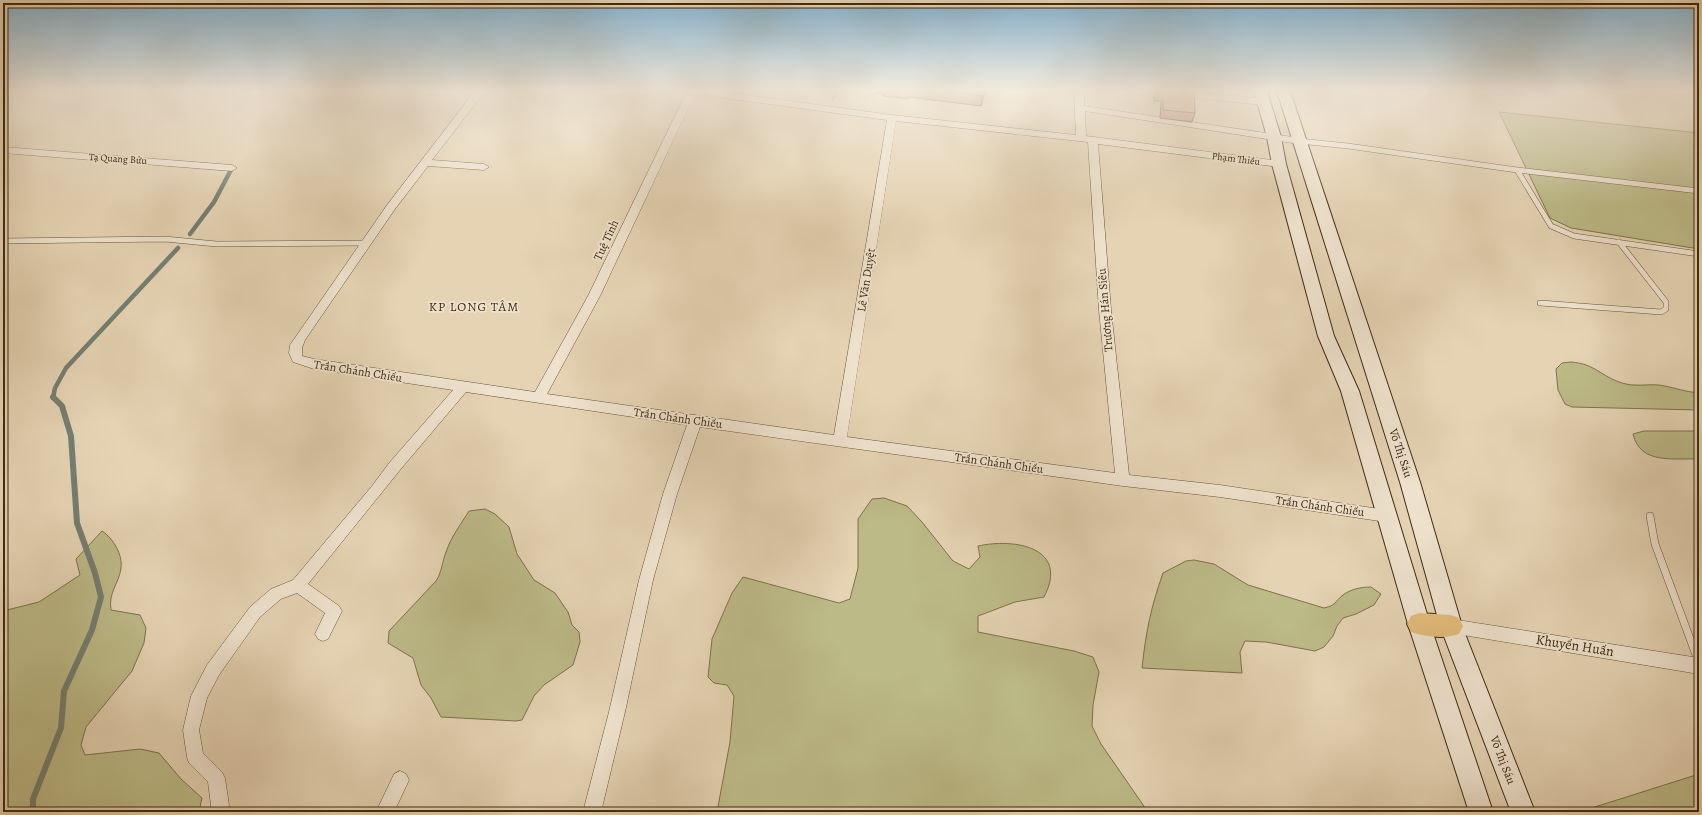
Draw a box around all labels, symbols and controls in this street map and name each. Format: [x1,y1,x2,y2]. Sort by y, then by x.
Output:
street label: Phạm Thiều [1211,149,1261,168]
street label: Tạ Quang Bửu [89,150,148,167]
street label: Tuệ Tĩnh [590,217,623,263]
street label: Lê Văn Duyệt [853,247,879,313]
street label: Trương Hán Siêu [1093,267,1117,352]
district label: KP LONG TÂM [429,298,519,315]
street label: Trần Chánh Chiếu [313,356,404,386]
street label: Trần Chánh Chiếu [633,404,724,432]
street label: Võ Thị Sáu [1385,426,1417,480]
street label: Trần Chánh Chiếu [954,449,1045,477]
street label: Trần Chánh Chiếu [1275,492,1366,520]
street label: Khuyển Huấn [1534,630,1616,661]
street label: Võ Thị Sáu [1486,733,1520,787]

